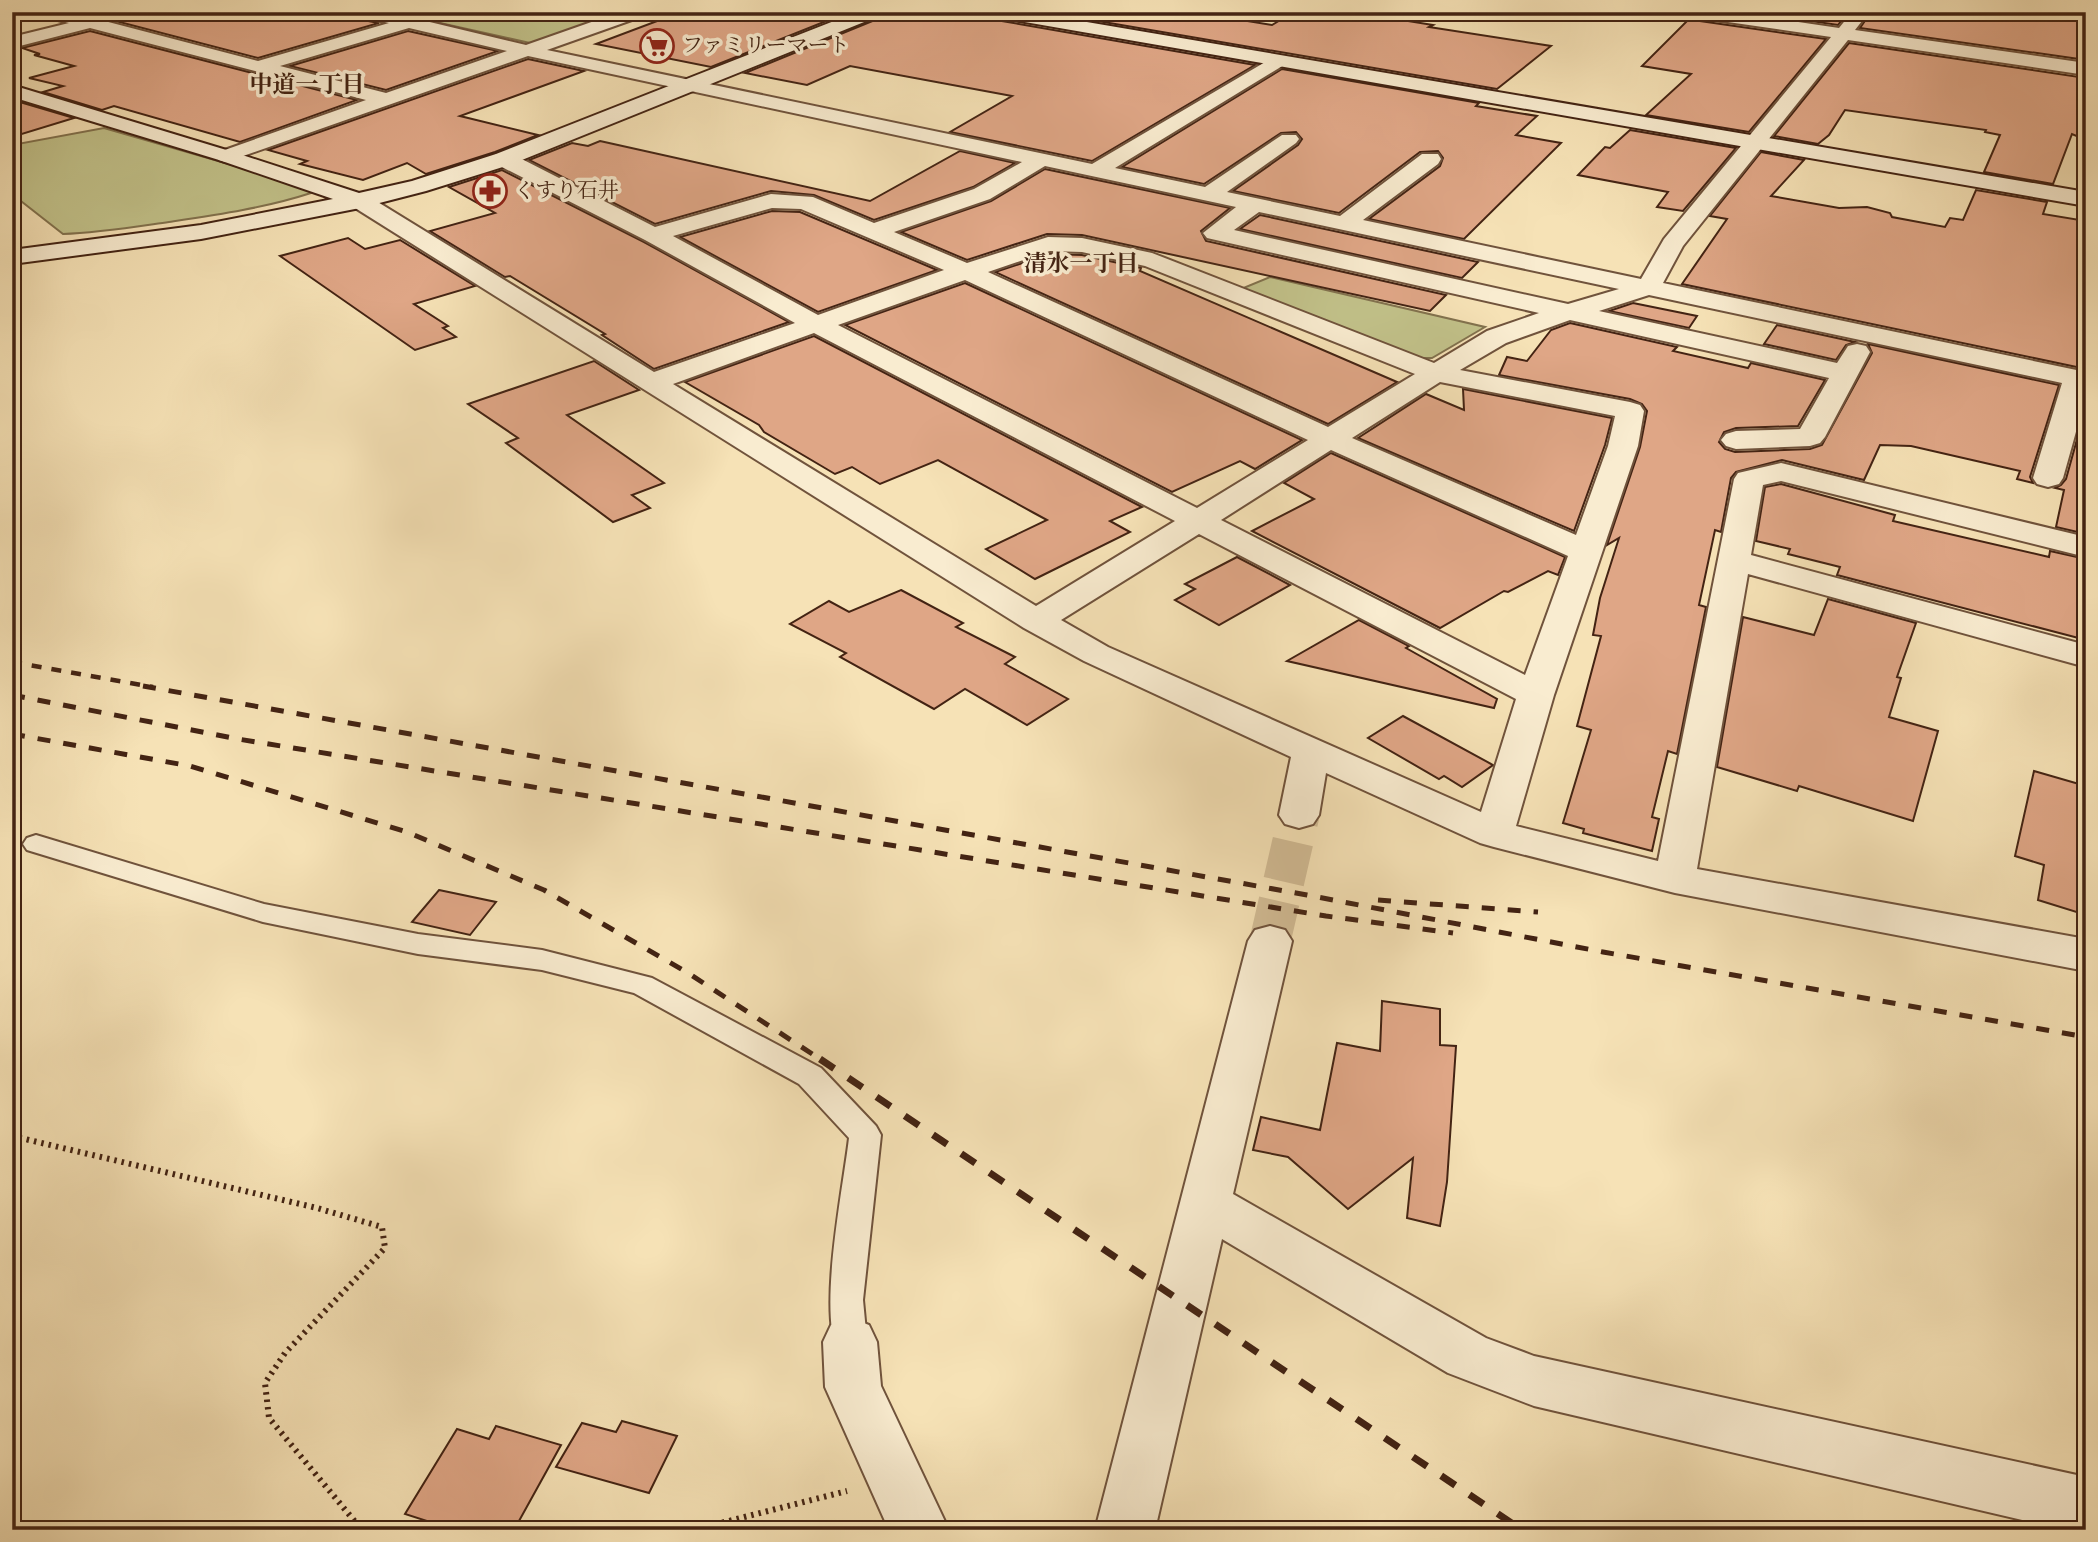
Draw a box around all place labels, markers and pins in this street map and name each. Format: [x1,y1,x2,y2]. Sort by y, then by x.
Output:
supermarket icon: ファミリーマート [638,27,676,65]
place label: ファミリーマート [682,33,850,60]
pharmacy icon: くすり石井 [471,172,509,210]
place label: くすり石井 [514,178,619,205]

